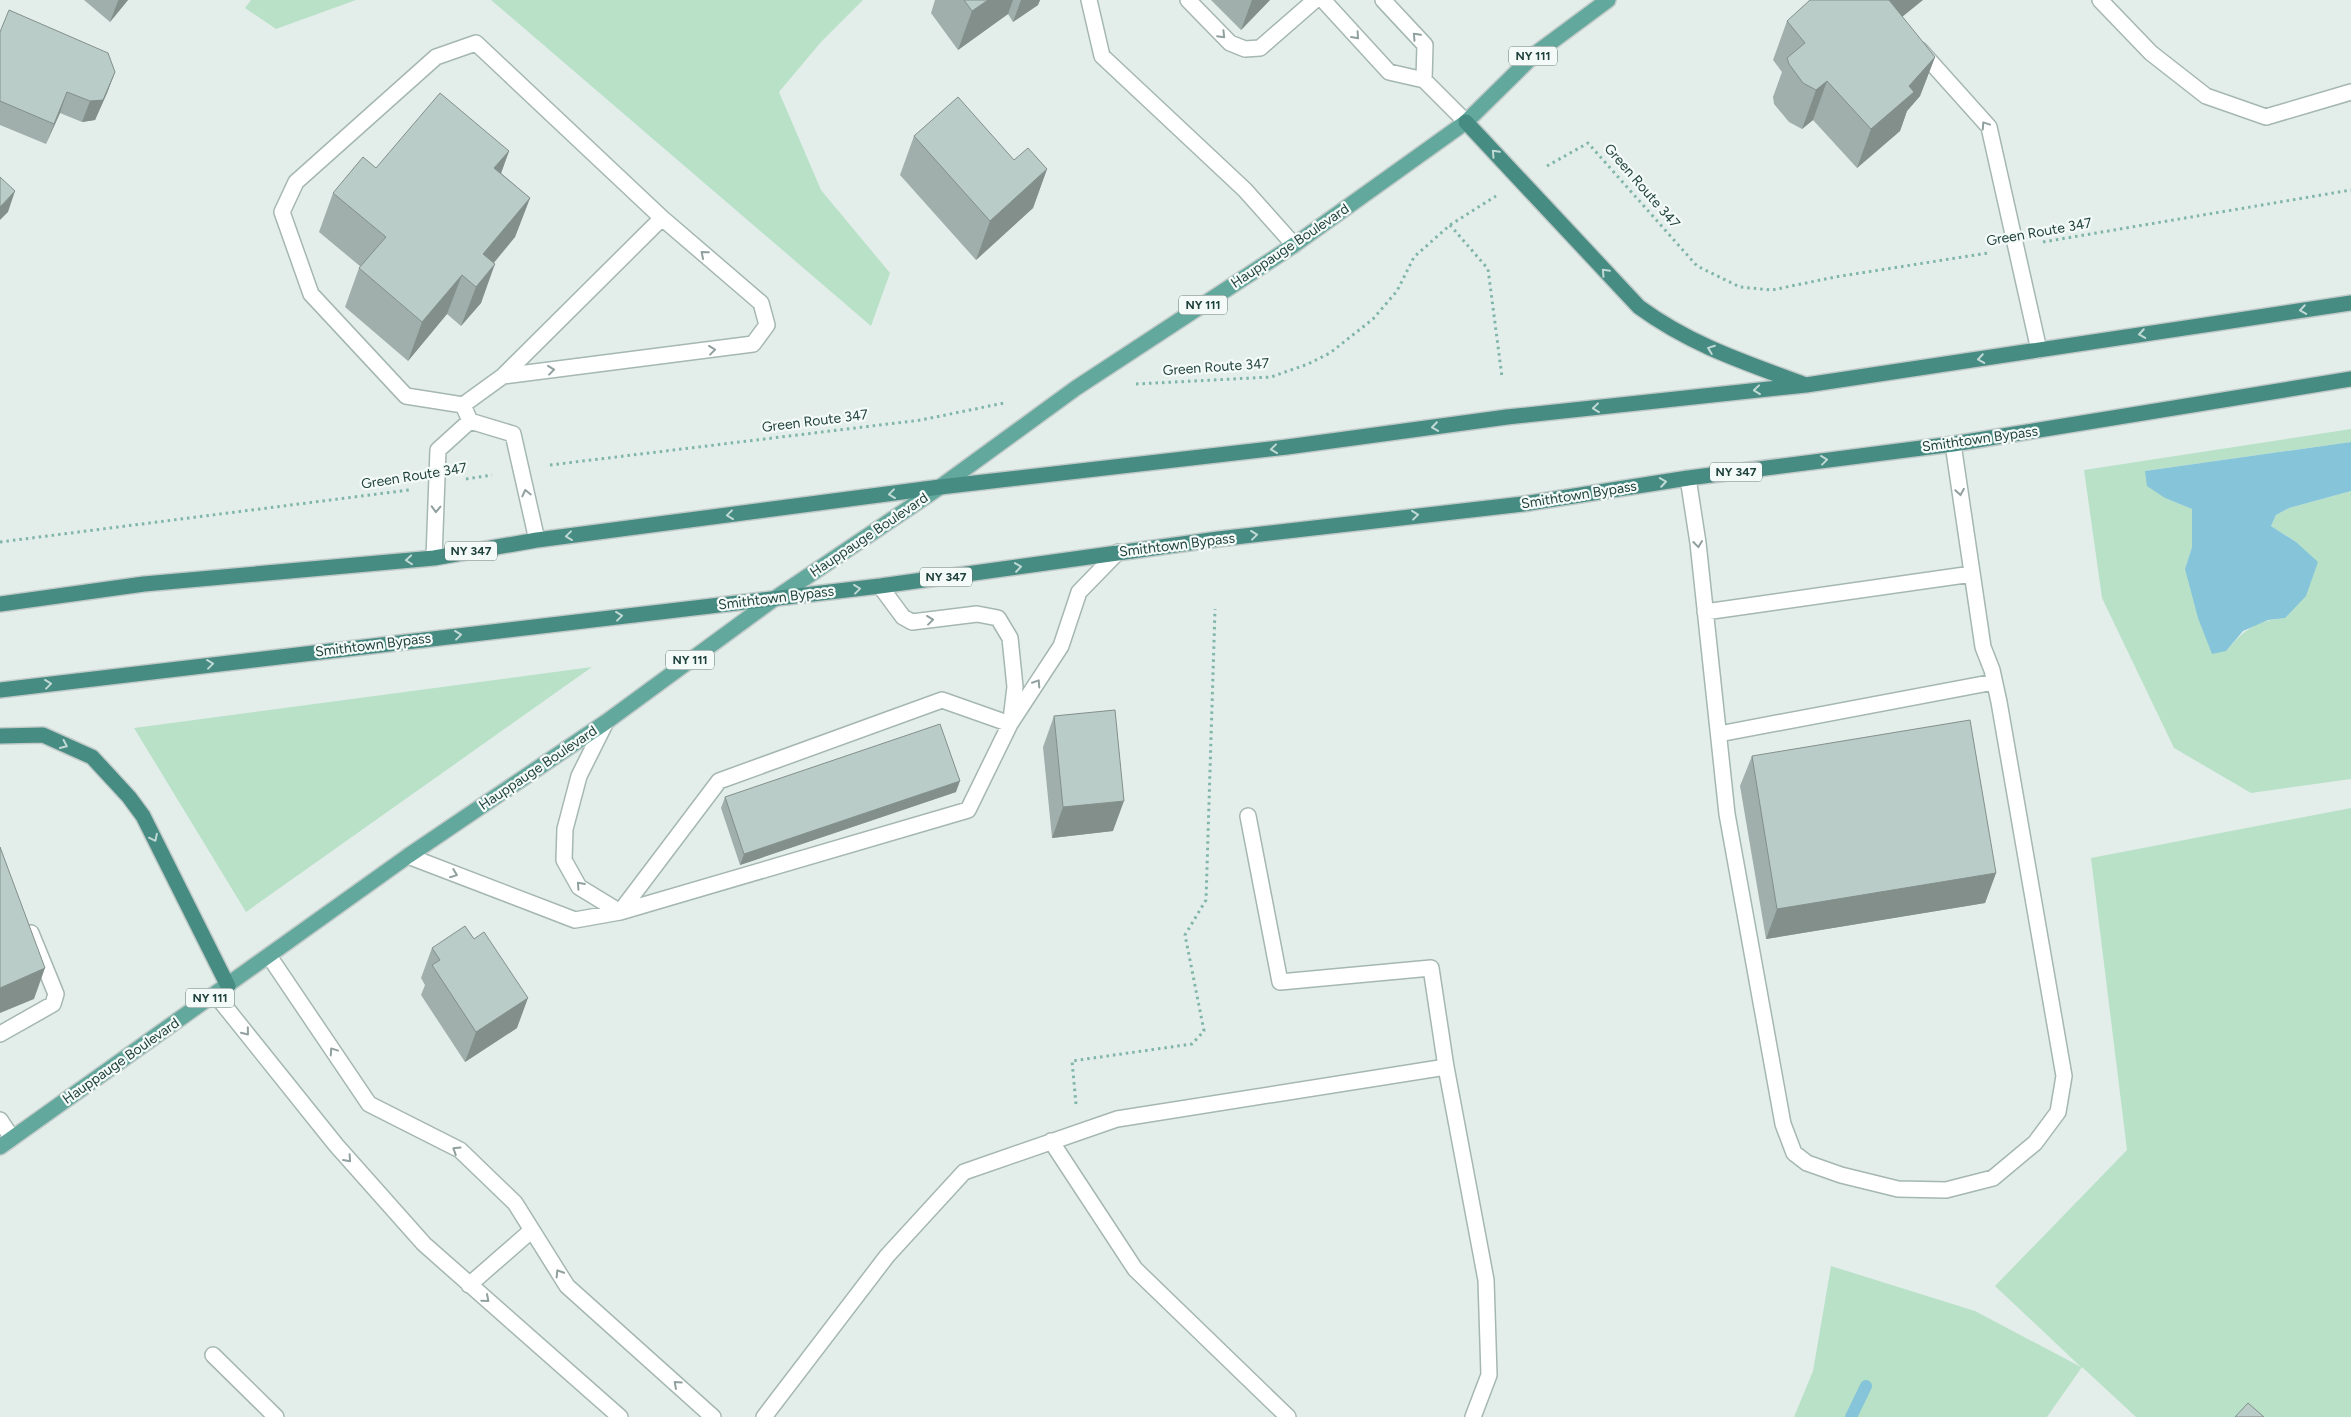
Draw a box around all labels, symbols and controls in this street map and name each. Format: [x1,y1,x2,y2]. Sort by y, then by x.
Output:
one-way arrow [1216,29,1225,38]
one-way arrow [1350,31,1359,40]
one-way arrow [1413,32,1422,41]
road number: NY 111 [1509,46,1557,66]
one-way arrow [1982,121,1991,131]
street label: Green Route 347 [1601,140,1684,232]
one-way arrow [1492,149,1501,158]
street label: Hauppauge Boulevard [1228,200,1352,292]
street label: Green Route 347 [1985,214,2094,250]
one-way arrow [701,251,710,260]
one-way arrow [1602,268,1611,277]
road number: NY 111 [1179,296,1227,314]
one-way arrow [2298,305,2307,315]
one-way arrow [2138,329,2146,339]
one-way arrow [708,345,717,355]
one-way arrow [1707,345,1716,356]
one-way arrow [1977,353,1986,363]
street label: Green Route 347 [1162,355,1270,379]
one-way arrow [547,365,555,376]
one-way arrow [1753,384,1761,395]
one-way arrow [1592,402,1600,413]
street label: Green Route 347 [761,406,870,436]
one-way arrow [1430,421,1438,432]
street label: Smithtown Bypass [1921,422,2039,456]
one-way arrow [1269,443,1277,454]
one-way arrow [1819,456,1828,466]
street label: Green Route 347 [360,459,469,493]
road number: NY 347 [1710,462,1762,482]
street label: Smithtown Bypass [1520,477,1638,513]
one-way arrow [1659,477,1667,488]
one-way arrow [521,488,532,497]
one-way arrow [887,488,895,499]
one-way arrow [1954,488,1965,496]
street label: Hauppauge Boulevard [807,489,931,581]
one-way arrow [430,505,441,513]
one-way arrow [726,509,734,520]
one-way arrow [1411,510,1419,521]
street label: Smithtown Bypass [1118,529,1236,561]
one-way arrow [565,530,573,541]
one-way arrow [1250,530,1258,541]
one-way arrow [1692,539,1702,548]
road number: NY 347 [445,542,497,560]
one-way arrow [404,554,412,565]
one-way arrow [1014,562,1022,573]
road number: NY 347 [920,568,972,586]
street label: Smithtown Bypass [717,582,835,614]
one-way arrow [853,584,861,595]
one-way arrow [616,611,624,622]
one-way arrow [926,615,934,626]
street label: Smithtown Bypass [314,629,432,661]
one-way arrow [454,630,462,641]
road number: NY 111 [666,650,714,670]
one-way arrow [206,659,214,670]
one-way arrow [45,679,53,690]
one-way arrow [1031,679,1040,688]
street label: Hauppauge Boulevard [476,722,600,814]
one-way arrow [59,738,68,749]
one-way arrow [147,833,158,842]
one-way arrow [449,868,457,878]
one-way arrow [577,882,586,891]
road number: NY 111 [186,988,234,1008]
street label: Hauppauge Boulevard [59,1014,183,1108]
one-way arrow [240,1026,248,1035]
one-way arrow [330,1047,339,1057]
one-way arrow [453,1146,462,1156]
one-way arrow [342,1153,351,1162]
one-way arrow [556,1270,565,1279]
one-way arrow [481,1293,490,1302]
one-way arrow [673,1381,682,1390]

